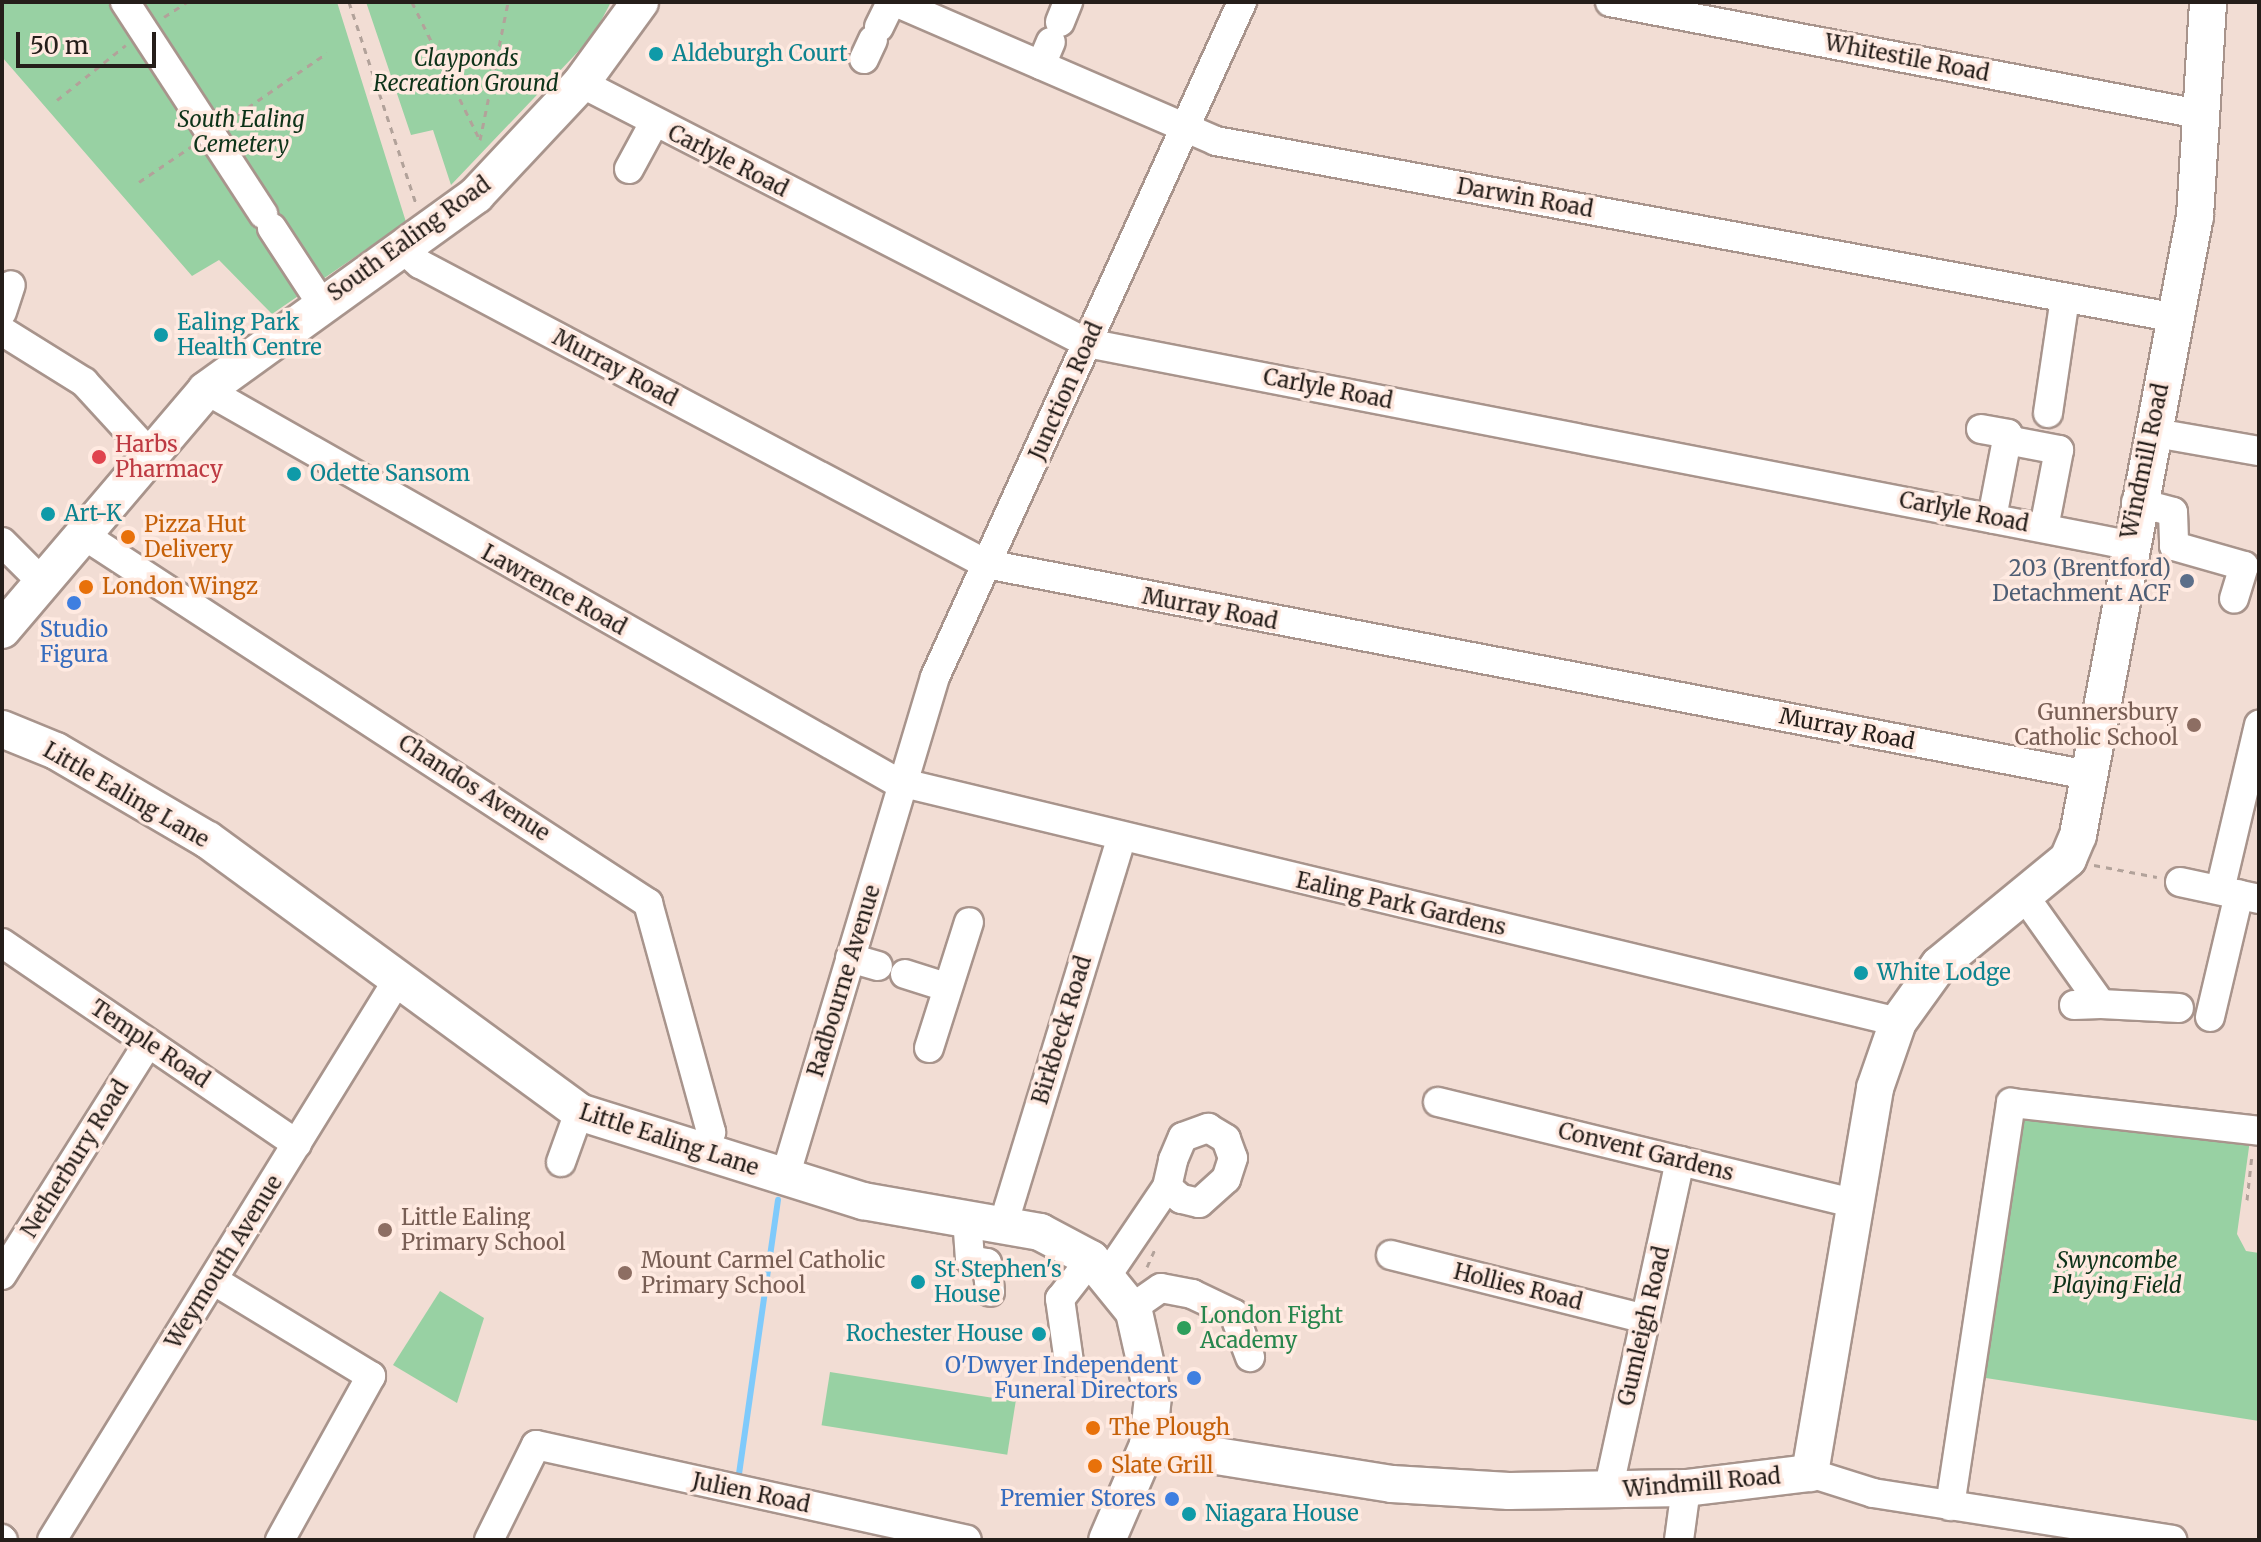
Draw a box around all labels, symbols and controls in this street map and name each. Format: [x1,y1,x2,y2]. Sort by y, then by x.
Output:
scale bar [20,16,160,66]
street label: Whitestile Road [1822,29,1992,87]
text: 50 m [30,30,89,61]
place label: Aldeburgh Court [672,41,848,67]
park label: Clayponds Recreation Ground [373,45,559,96]
marker: Aldeburgh Court [647,45,665,63]
park label: South Ealing Cemetery [177,106,305,158]
street label: Carlyle Road [664,119,792,203]
street label: South Ealing Road [322,171,496,307]
street label: Darwin Road [1455,173,1595,223]
place label: Ealing Park Health Centre [177,309,322,360]
street label: Junction Road [1024,318,1108,464]
street label: Murray Road [548,324,682,412]
marker: Ealing Park Health Centre [152,326,170,344]
street label: Carlyle Road [1261,364,1395,414]
street label: Windmill Road [2116,381,2174,541]
place label: Harbs Pharmacy [115,431,223,482]
marker: Harbs Pharmacy [90,448,108,466]
place label: Odette Sansom [310,461,470,487]
marker: Odette Sansom [285,465,303,483]
street label: Carlyle Road [1897,487,2031,537]
place label: Art-K [64,501,122,527]
marker: Art-K [39,505,57,523]
place label: Pizza Hut Delivery [144,511,246,562]
marker: Pizza Hut Delivery [119,528,137,546]
street label: Lawrence Road [477,539,631,641]
place label: 203 (Brentford) Detachment ACF [1992,555,2171,606]
marker: 203 (Brentford) Detachment ACF [2178,572,2196,590]
place label: London Wingz [102,574,258,600]
marker: London Wingz [77,578,95,596]
street label: Murray Road [1140,583,1280,635]
marker: Studio Figura [65,594,83,612]
place label: Studio Figura [40,616,108,668]
place label: Gunnersbury Catholic School [2014,699,2178,750]
street label: Murray Road [1777,703,1917,755]
marker: Gunnersbury Catholic School [2185,716,2203,734]
street label: Chandos Avenue [394,729,554,847]
street label: Little Ealing Lane [39,737,213,853]
street label: Ealing Park Gardens [1293,867,1509,941]
street label: Radbourne Avenue [802,882,886,1080]
street label: Birkbeck Road [1027,953,1097,1107]
place label: White Lodge [1877,960,2011,986]
marker: White Lodge [1852,964,1870,982]
street label: Temple Road [86,995,214,1093]
street label: Netherbury Road [16,1075,134,1243]
street label: Little Ealing Lane [576,1099,762,1181]
street label: Convent Gardens [1555,1117,1737,1187]
street label: Weymouth Avenue [160,1171,288,1353]
place label: Little Ealing Primary School [401,1204,566,1256]
marker: Little Ealing Primary School [376,1221,394,1239]
street label: Gumleigh Road [1613,1244,1675,1408]
place label: Mount Carmel Catholic Primary School [641,1247,885,1298]
park label: Swyncombe Playing Field [2052,1247,2182,1298]
place label: St Stephen's House [934,1256,1062,1308]
street label: Hollies Road [1451,1258,1585,1316]
marker: Mount Carmel Catholic Primary School [616,1264,634,1282]
marker: St Stephen's House [909,1273,927,1291]
place label: London Fight Academy [1200,1302,1343,1354]
marker: London Fight Academy [1175,1319,1193,1337]
place label: Rochester House [846,1321,1023,1347]
marker: Rochester House [1030,1325,1048,1343]
place label: O'Dwyer Independent Funeral Directors [945,1352,1178,1404]
marker: O'Dwyer Independent Funeral Directors [1185,1369,1203,1387]
place label: The Plough [1109,1415,1230,1441]
marker: The Plough [1084,1419,1102,1437]
place label: Slate Grill [1111,1453,1214,1479]
marker: Slate Grill [1086,1457,1104,1475]
street label: Windmill Road [1622,1463,1782,1503]
street label: Julien Road [690,1468,812,1518]
place label: Premier Stores [1000,1486,1156,1512]
marker: Premier Stores [1163,1490,1181,1508]
place label: Niagara House [1205,1501,1359,1527]
marker: Niagara House [1180,1505,1198,1523]

